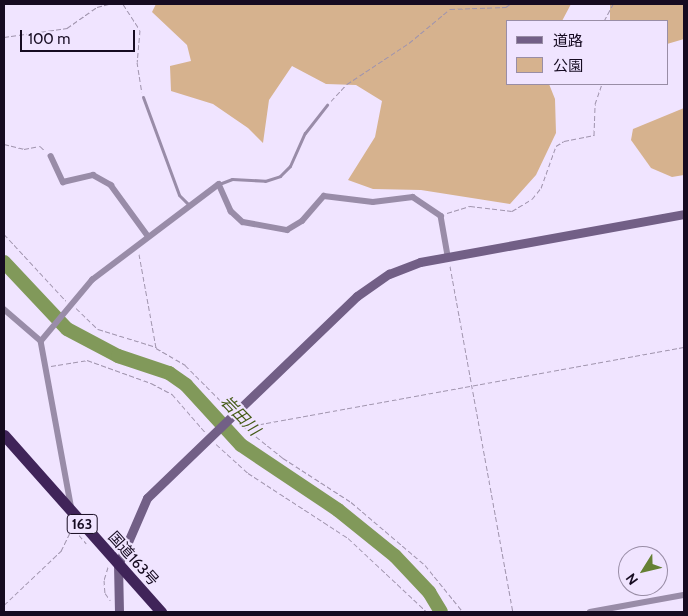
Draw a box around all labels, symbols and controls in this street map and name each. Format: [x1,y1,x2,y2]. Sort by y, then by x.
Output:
scale bar [22,20,138,52]
legend [506,20,668,85]
text: 100 m [28,30,70,48]
text: 道路 [553,32,583,50]
text: 公園 [553,57,583,75]
water label: 岩田川 [216,392,264,440]
road number: 163 [66,512,98,536]
street label: 国道163号 [104,528,162,590]
north arrow [618,546,668,596]
text: N [621,570,642,589]

